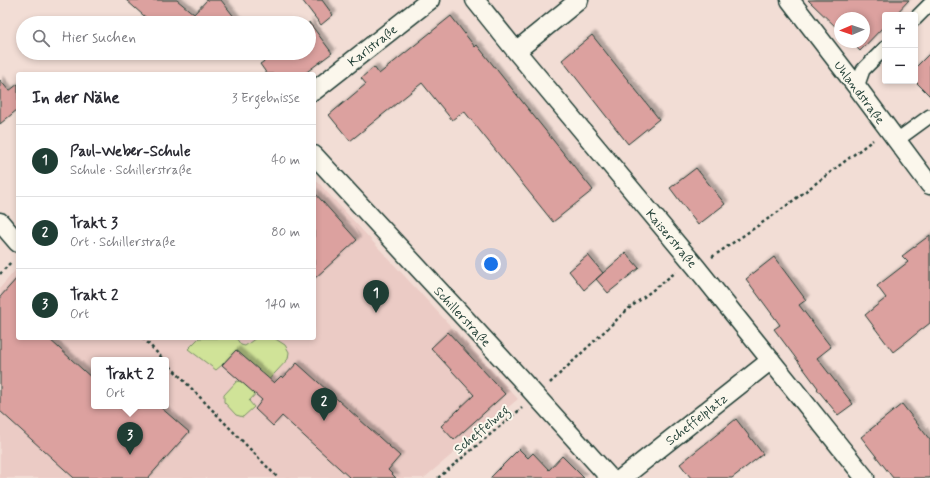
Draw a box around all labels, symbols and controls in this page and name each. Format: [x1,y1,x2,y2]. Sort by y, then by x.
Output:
north arrow [834,12,870,48]
map controls [882,12,918,84]
button: + [882,12,918,48]
search box [16,16,316,60]
street label: Karlstraße [345,21,401,71]
icon: search [30,27,52,49]
text: Hier suchen [62,28,136,48]
button: − [882,48,918,84]
street label: Uhlandstraße [829,58,888,128]
text: In der Nähe [32,87,120,109]
text: 3 Ergebnisse [232,90,300,107]
text: Paul-Weber-Schule [70,142,191,162]
text: 1 [42,152,48,169]
text: 40 m [271,152,300,169]
text: Schule · Schillerstraße [70,162,192,179]
street label: Kaiserstraße [641,206,700,272]
text: Trakt 3 [70,214,118,234]
text: 2 [42,224,48,241]
text: 80 m [271,224,300,241]
text: Ort · Schillerstraße [70,234,176,251]
your location [481,254,501,274]
pin: 1 [363,280,389,313]
street label: Schillerstraße [430,283,494,351]
text: Trakt 2 [70,286,118,306]
text: 3 [42,296,48,313]
text: 140 m [265,296,300,313]
text: Ort [70,306,89,323]
popup [91,357,169,409]
text: Trakt 2 [106,365,154,385]
text: Ort [106,385,125,402]
pin: 2 [311,388,337,421]
street label: Scheffelplatz [662,390,732,450]
street label: Scheffelweg [451,402,515,460]
pin: 3 [117,422,143,455]

